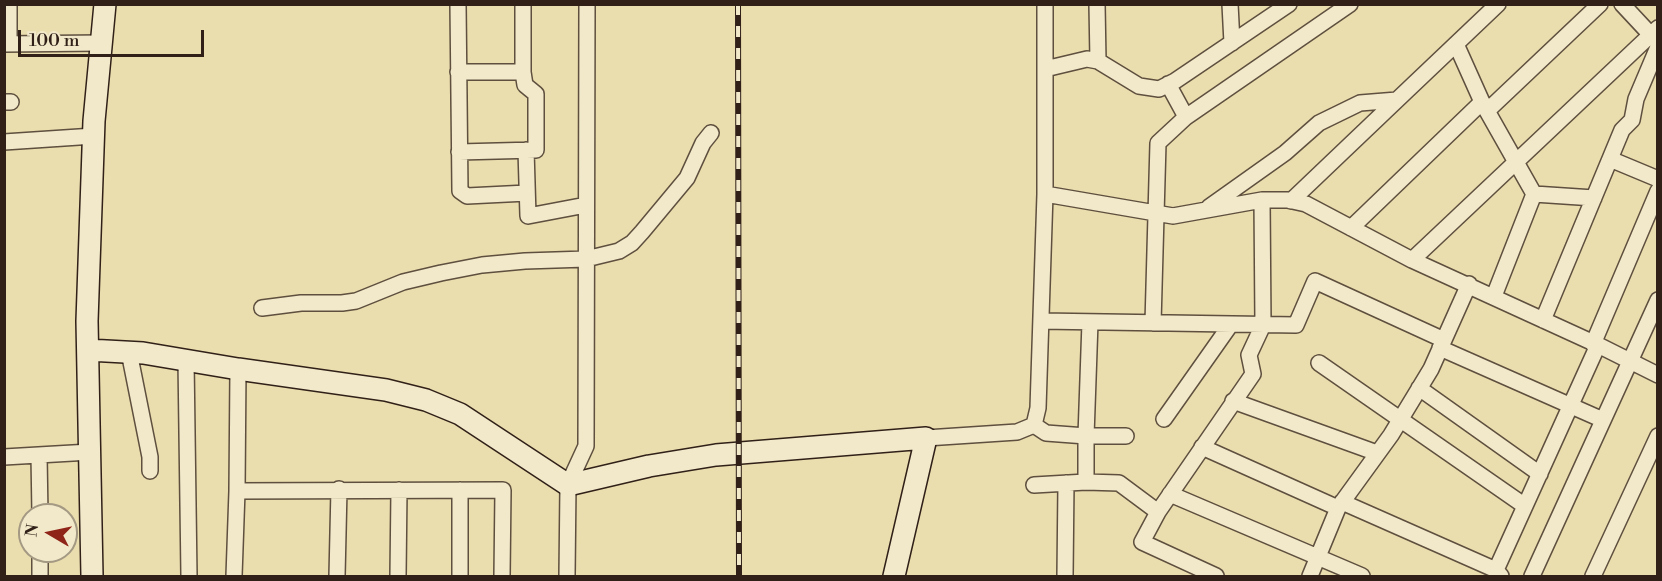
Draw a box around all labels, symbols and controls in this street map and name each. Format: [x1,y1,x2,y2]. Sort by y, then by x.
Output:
scale bar [21,18,207,56]
text: 100 m [29,29,80,52]
north arrow [18,503,78,563]
text: N [21,523,43,538]

